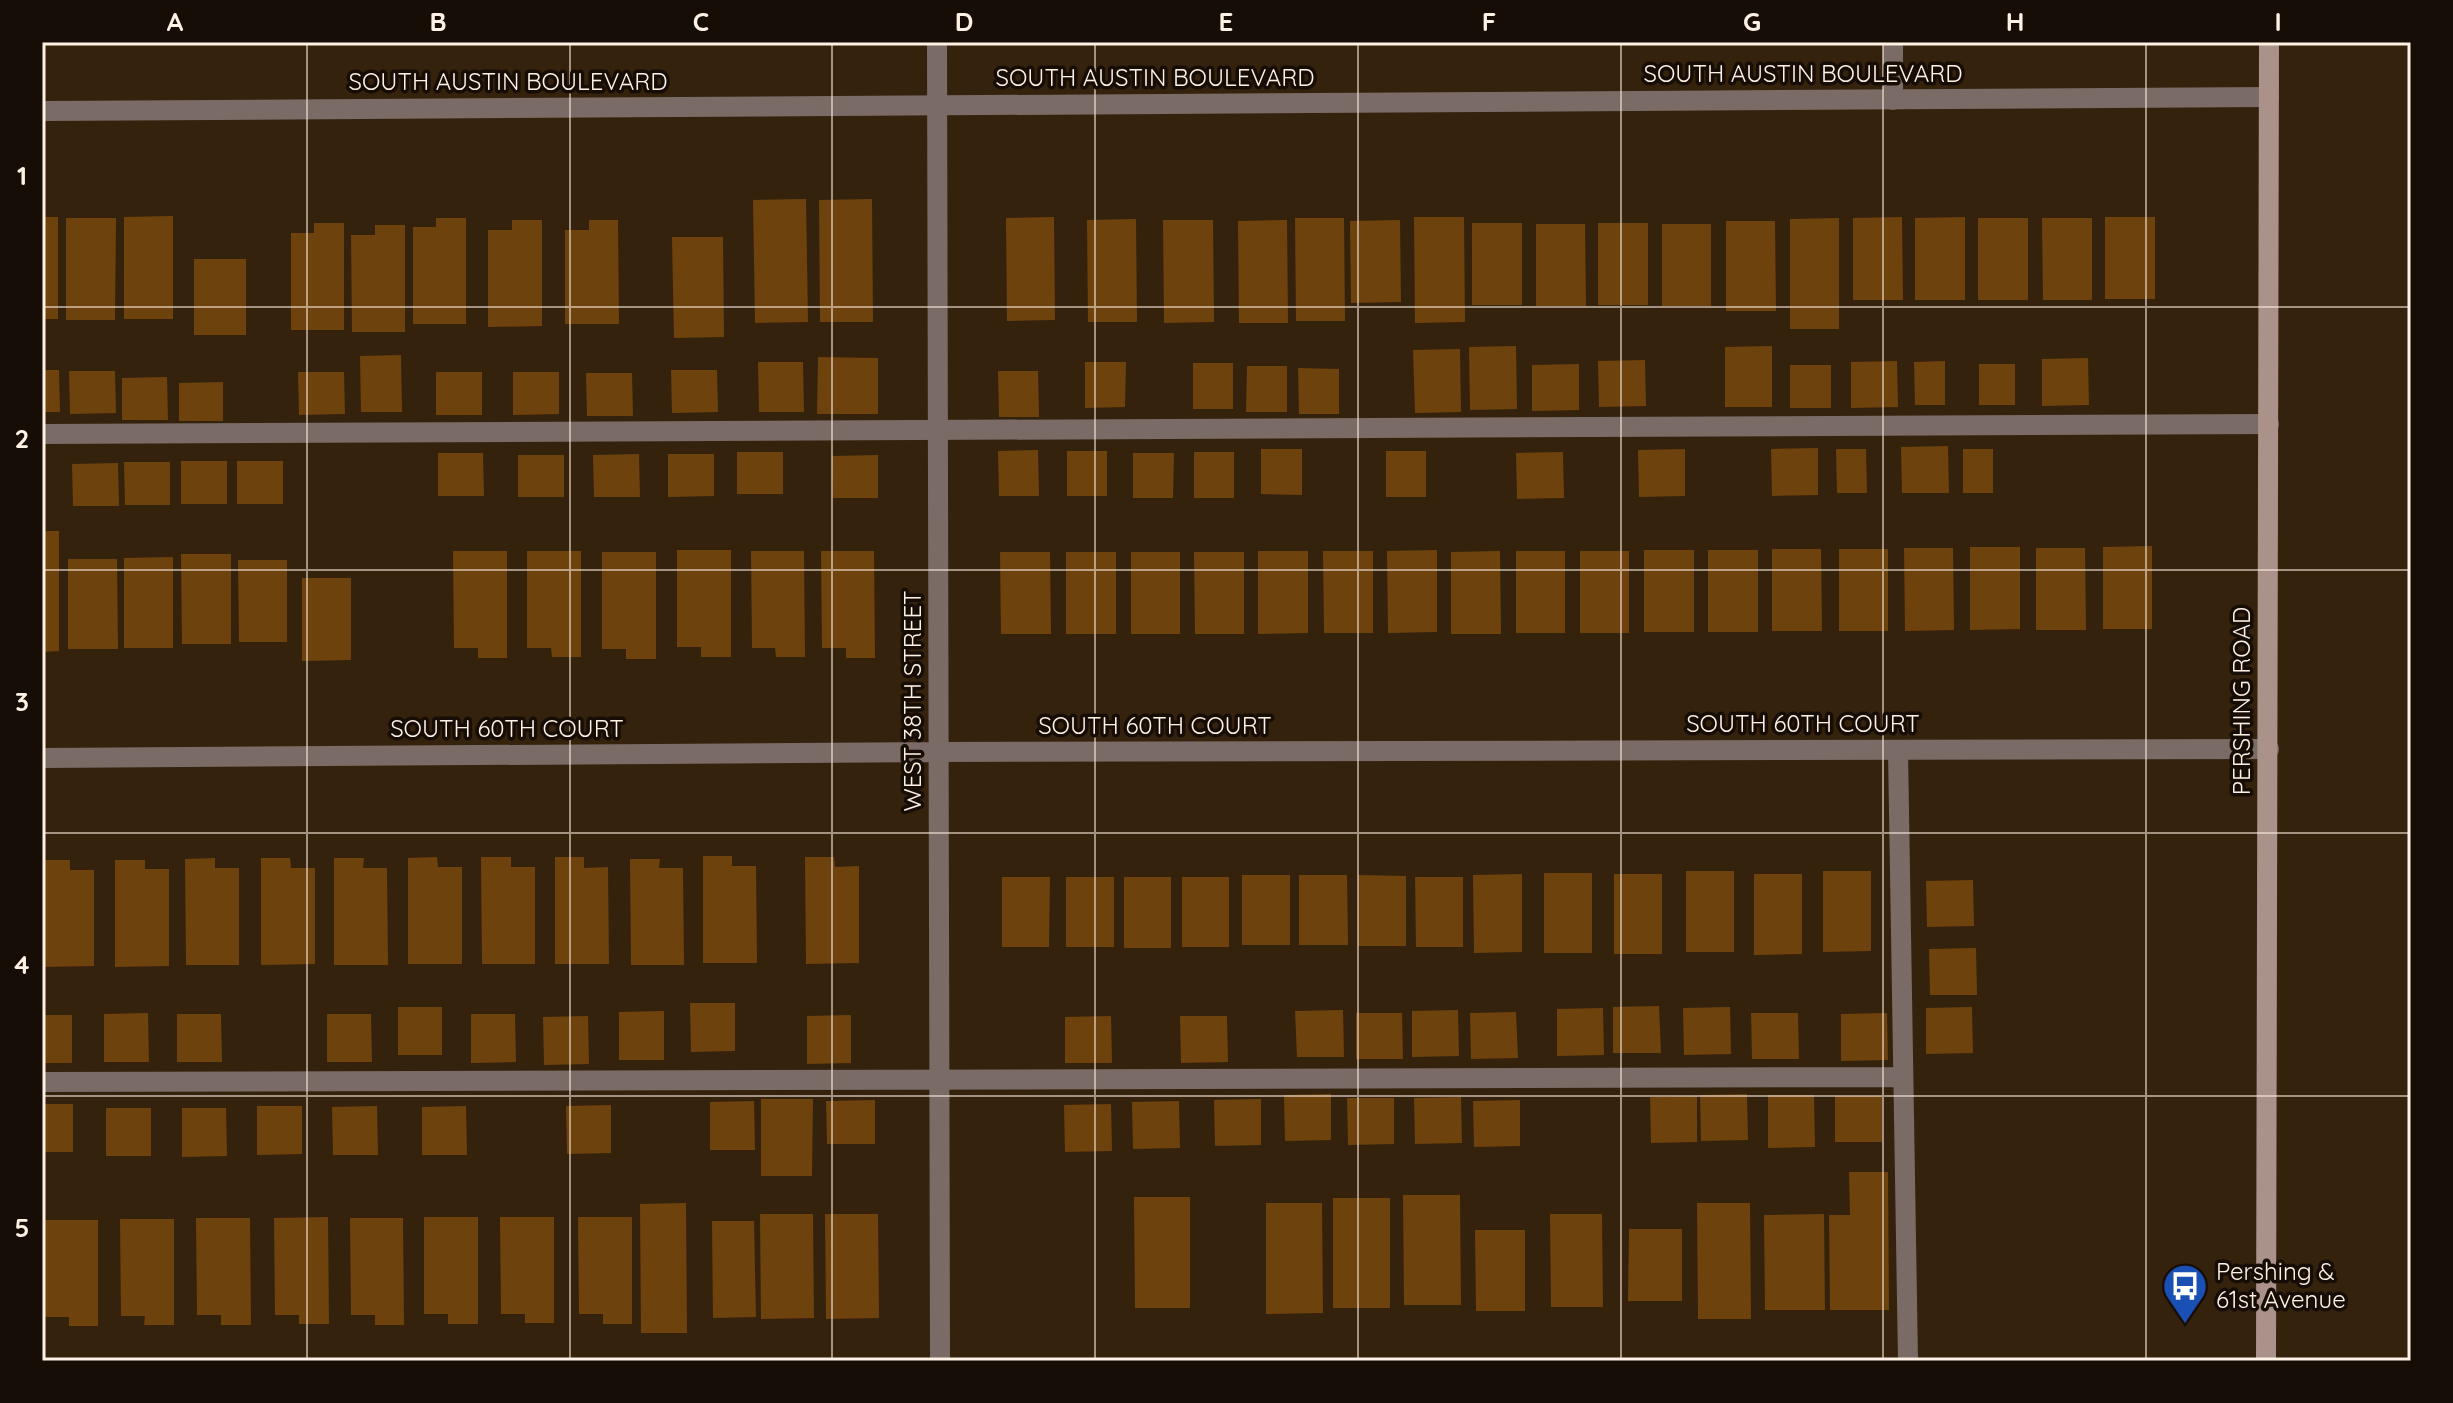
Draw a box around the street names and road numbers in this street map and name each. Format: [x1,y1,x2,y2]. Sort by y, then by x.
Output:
street label: SOUTH AUSTIN BOULEVARD [1643,58,1963,88]
street label: SOUTH AUSTIN BOULEVARD [995,62,1315,92]
street label: SOUTH AUSTIN BOULEVARD [348,66,668,96]
street label: WEST 38TH STREET [897,590,927,812]
street label: PERSHING ROAD [2226,607,2256,795]
street label: SOUTH 60TH COURT [1686,708,1920,738]
street label: SOUTH 60TH COURT [1038,710,1272,740]
street label: SOUTH 60TH COURT [390,713,624,743]

